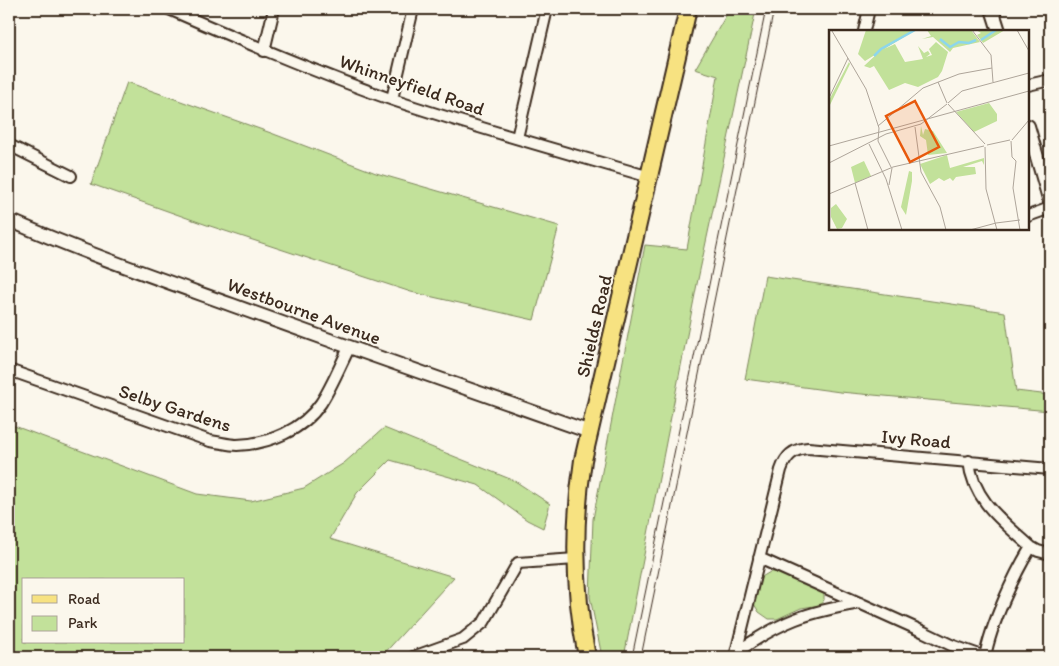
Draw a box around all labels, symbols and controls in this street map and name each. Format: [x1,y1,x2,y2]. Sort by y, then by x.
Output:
inset map [829,30,1029,230]
street label: Whinneyfield Road [336,49,488,121]
street label: Westbourne Avenue [224,273,384,349]
street label: Shields Road [571,273,617,379]
street label: Selby Gardens [116,379,234,437]
street label: Ivy Road [880,424,952,454]
legend [22,578,185,644]
text: Road [68,590,101,608]
text: Park [68,614,98,632]

